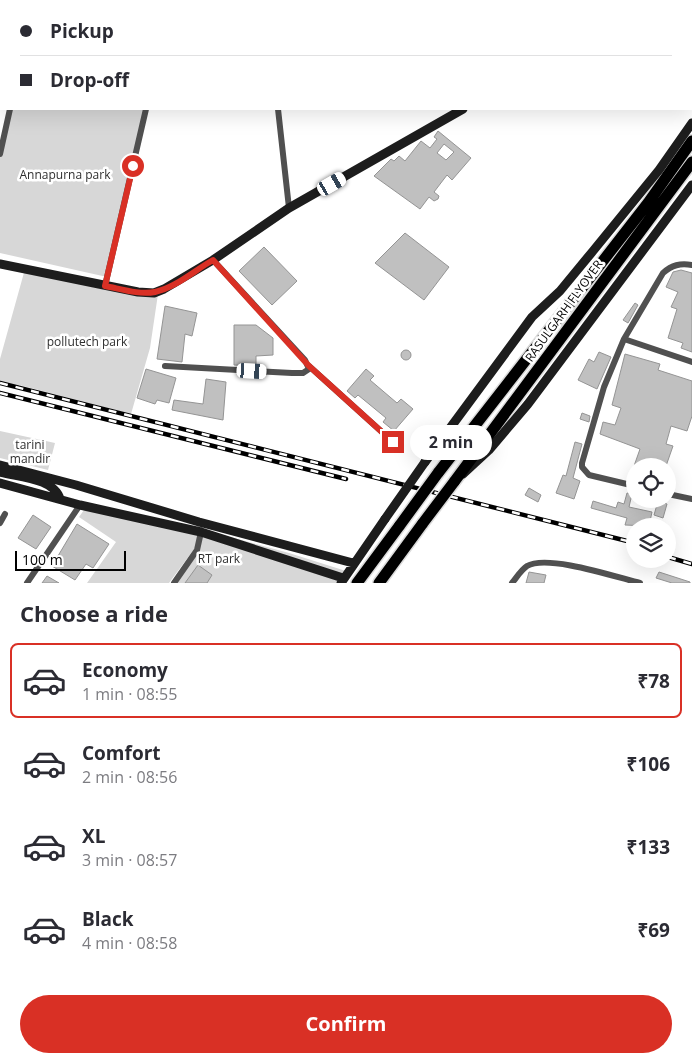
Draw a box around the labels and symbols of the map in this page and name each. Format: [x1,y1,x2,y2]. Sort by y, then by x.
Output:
route start [122,155,144,177]
park label: Annapurna park [20,166,111,183]
car [315,170,348,198]
street label: RASULGARH FLYOVER [521,256,607,365]
park label: pollutech park [47,333,128,350]
car [236,363,267,379]
callout: 2 min [410,424,493,460]
route end [382,431,404,453]
park label: tarini mandir [10,436,50,467]
scale bar [15,548,126,571]
park label: RT park [198,550,241,567]

